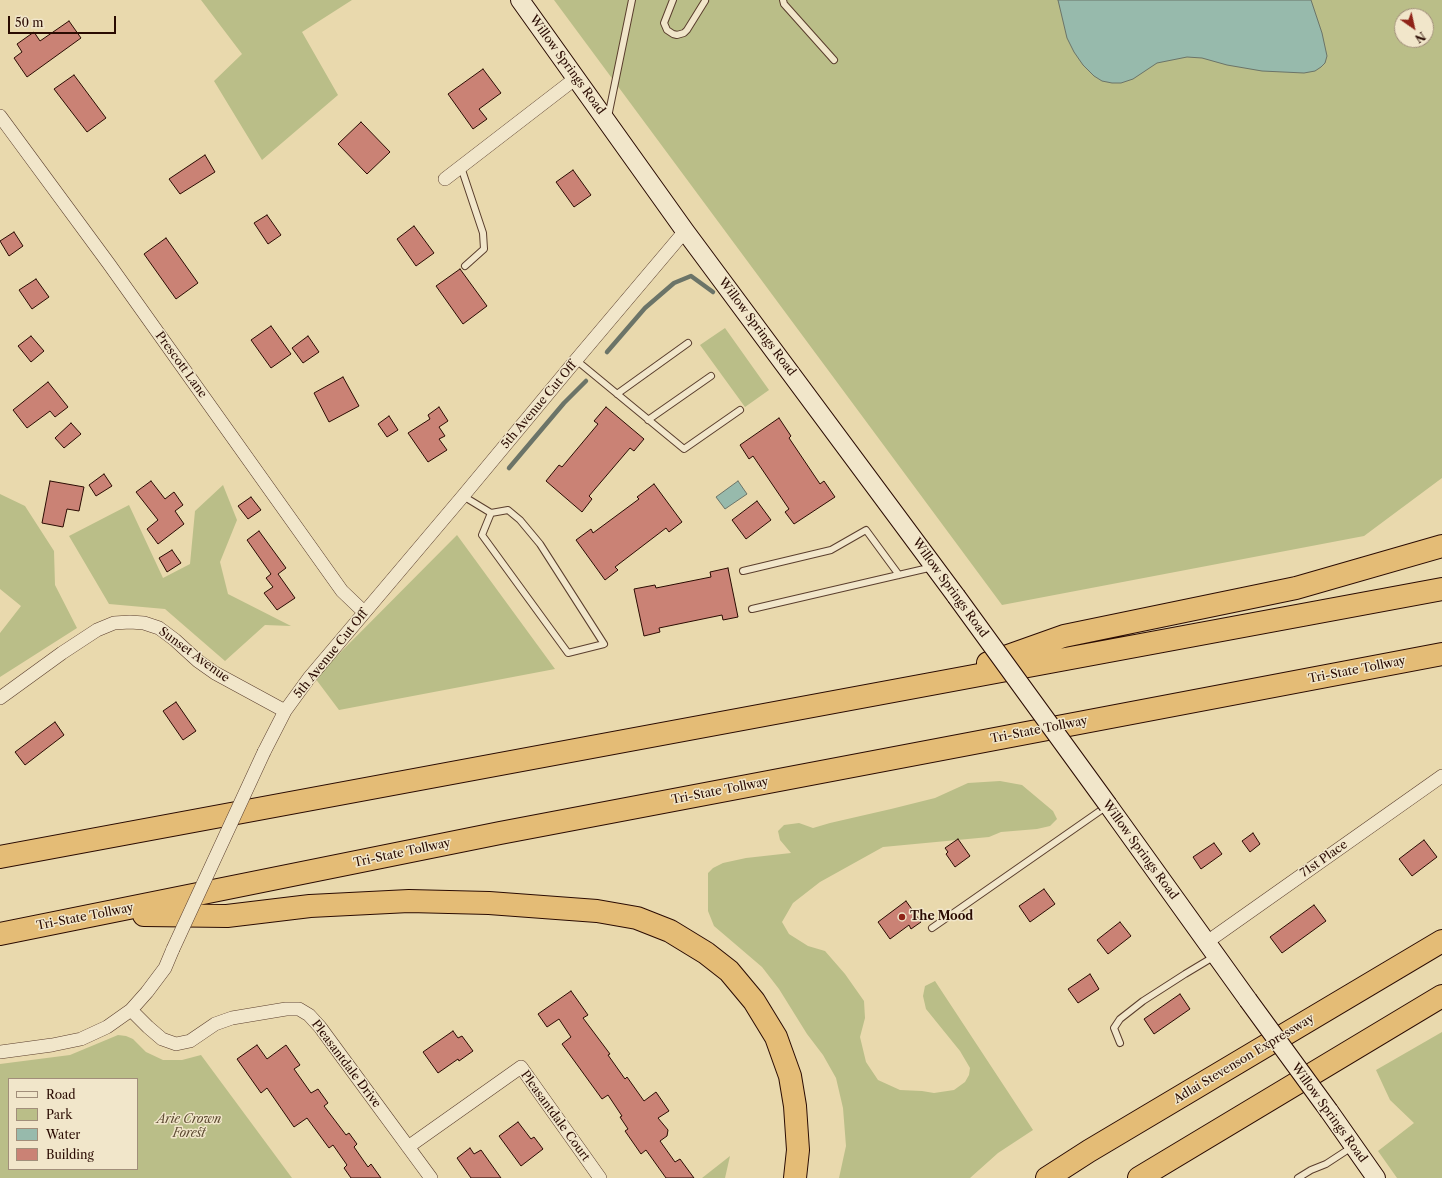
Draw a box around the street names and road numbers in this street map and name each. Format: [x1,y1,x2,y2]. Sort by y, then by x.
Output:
street label: Willow Springs Road [526,13,608,117]
street label: Willow Springs Road [715,275,799,379]
street label: Prescott Lane [152,329,210,401]
street label: 5th Avenue Cut Off [498,358,580,452]
street label: Willow Springs Road [909,536,991,640]
street label: 5th Avenue Cut Off [291,607,371,701]
street label: Sunset Avenue [156,624,232,686]
street label: Tri-State Tollway [1307,654,1407,686]
street label: Tri-State Tollway [989,714,1089,746]
street label: Tri-State Tollway [670,775,770,807]
street label: Willow Springs Road [1099,798,1181,902]
street label: Tri-State Tollway [352,836,452,870]
street label: 71st Place [1298,838,1350,880]
street label: Tri-State Tollway [35,901,135,933]
street label: Adlai Stevenson Expressway [1171,1011,1317,1107]
street label: Pleasantdale Drive [308,1017,384,1111]
street label: Willow Springs Road [1288,1061,1370,1165]
street label: Pleasantdale Court [517,1068,593,1164]

